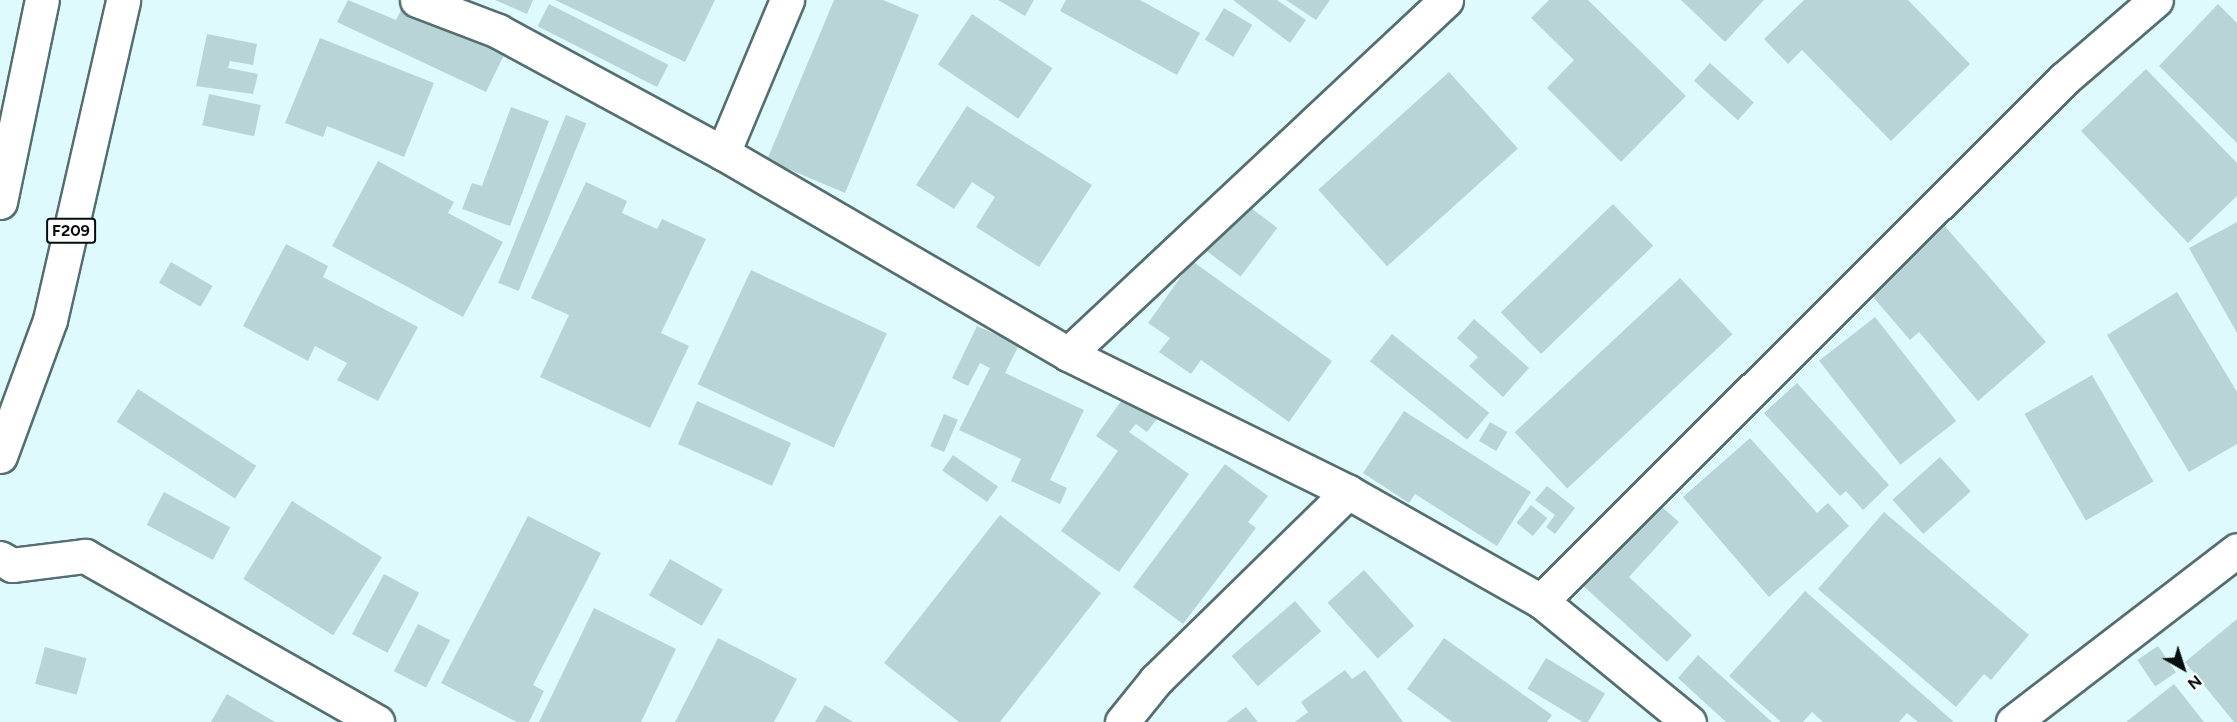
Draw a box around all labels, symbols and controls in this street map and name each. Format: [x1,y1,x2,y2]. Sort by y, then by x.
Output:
road number: F209 [46,218,97,244]
north arrow [2153,638,2213,698]
text: N [2184,671,2205,694]

